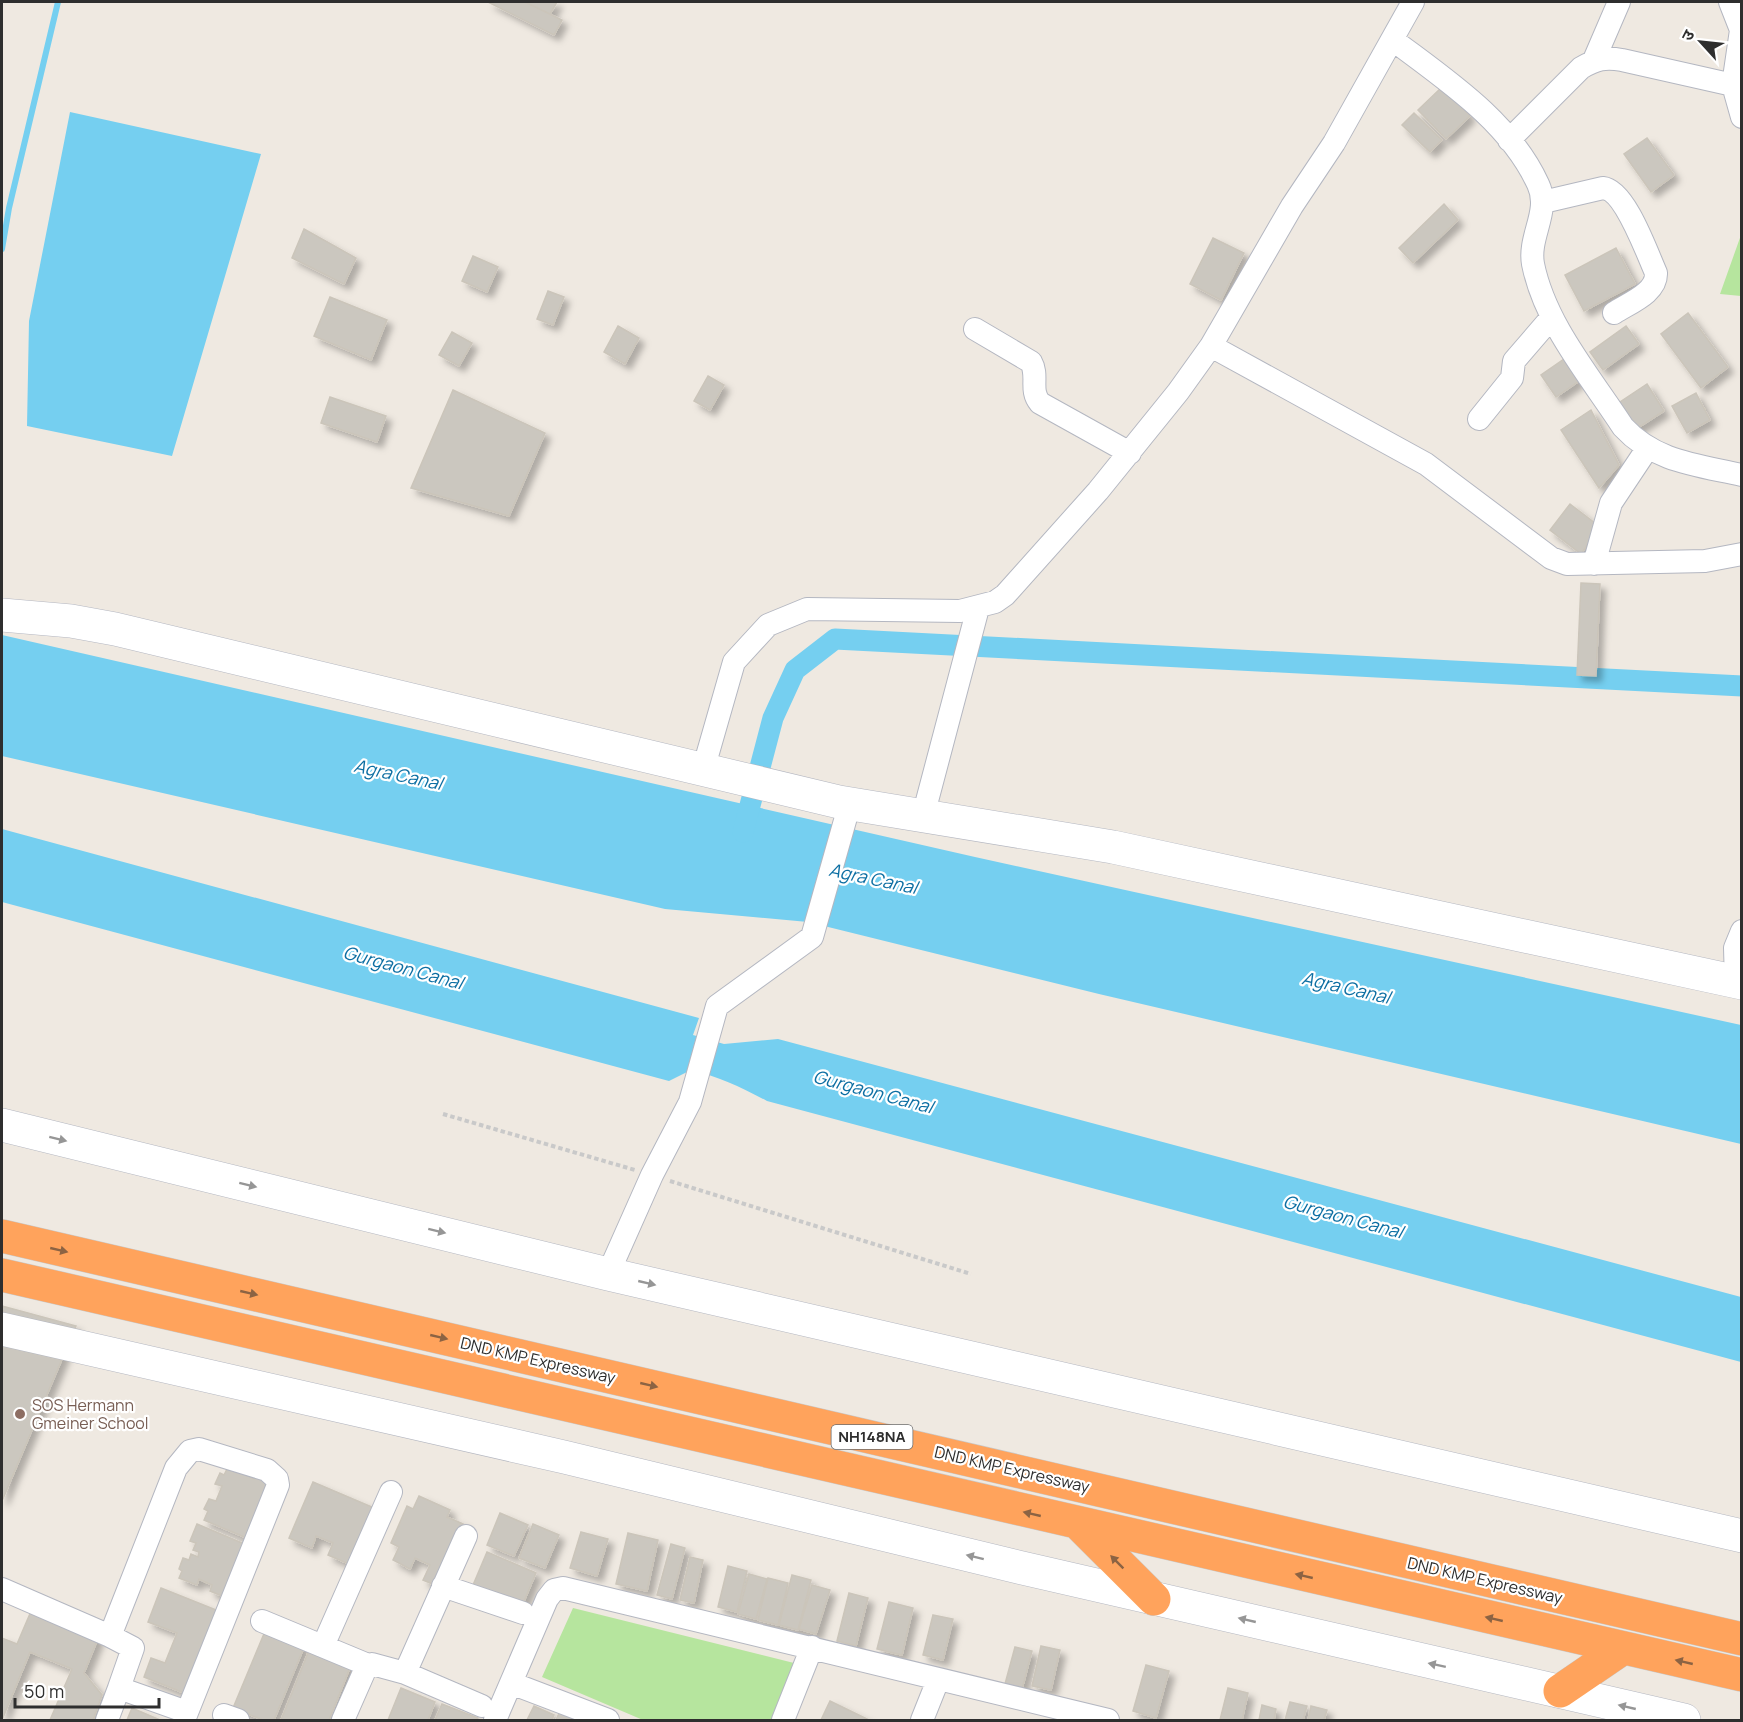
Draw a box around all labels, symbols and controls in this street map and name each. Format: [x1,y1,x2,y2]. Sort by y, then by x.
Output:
north arrow [1671,12,1731,72]
text: उ [1676,25,1700,44]
water label: Agra Canal [352,753,447,796]
water label: Agra Canal [827,857,922,900]
water label: Gurgaon Canal [341,940,468,995]
water label: Agra Canal [1300,965,1395,1009]
water label: Gurgaon Canal [811,1064,938,1119]
one-way arrow [49,1134,68,1144]
one-way arrow [239,1180,257,1190]
water label: Gurgaon Canal [1281,1189,1408,1244]
one-way arrow [428,1226,447,1236]
one-way arrow [49,1245,68,1255]
one-way arrow [638,1279,657,1288]
one-way arrow [239,1289,258,1299]
street label: DND KMP Expressway [458,1331,618,1389]
one-way arrow [429,1333,448,1342]
one-way arrow [640,1381,658,1391]
place label: SOS Hermann Gmeiner School [32,1394,149,1434]
marker: SOS Hermann Gmeiner School [13,1407,27,1421]
road number: NH148NA [832,1425,912,1449]
street label: DND KMP Expressway [932,1440,1092,1498]
one-way arrow [1023,1509,1041,1519]
one-way arrow [966,1551,984,1561]
street label: DND KMP Expressway [1405,1551,1565,1609]
one-way arrow [1109,1555,1124,1569]
one-way arrow [1294,1571,1313,1580]
one-way arrow [1485,1614,1504,1623]
one-way arrow [1238,1615,1256,1625]
one-way arrow [1675,1657,1694,1667]
one-way arrow [1427,1660,1446,1669]
scale bar [15,1671,159,1709]
text: 50 m [24,1679,64,1703]
one-way arrow [1617,1702,1636,1711]

